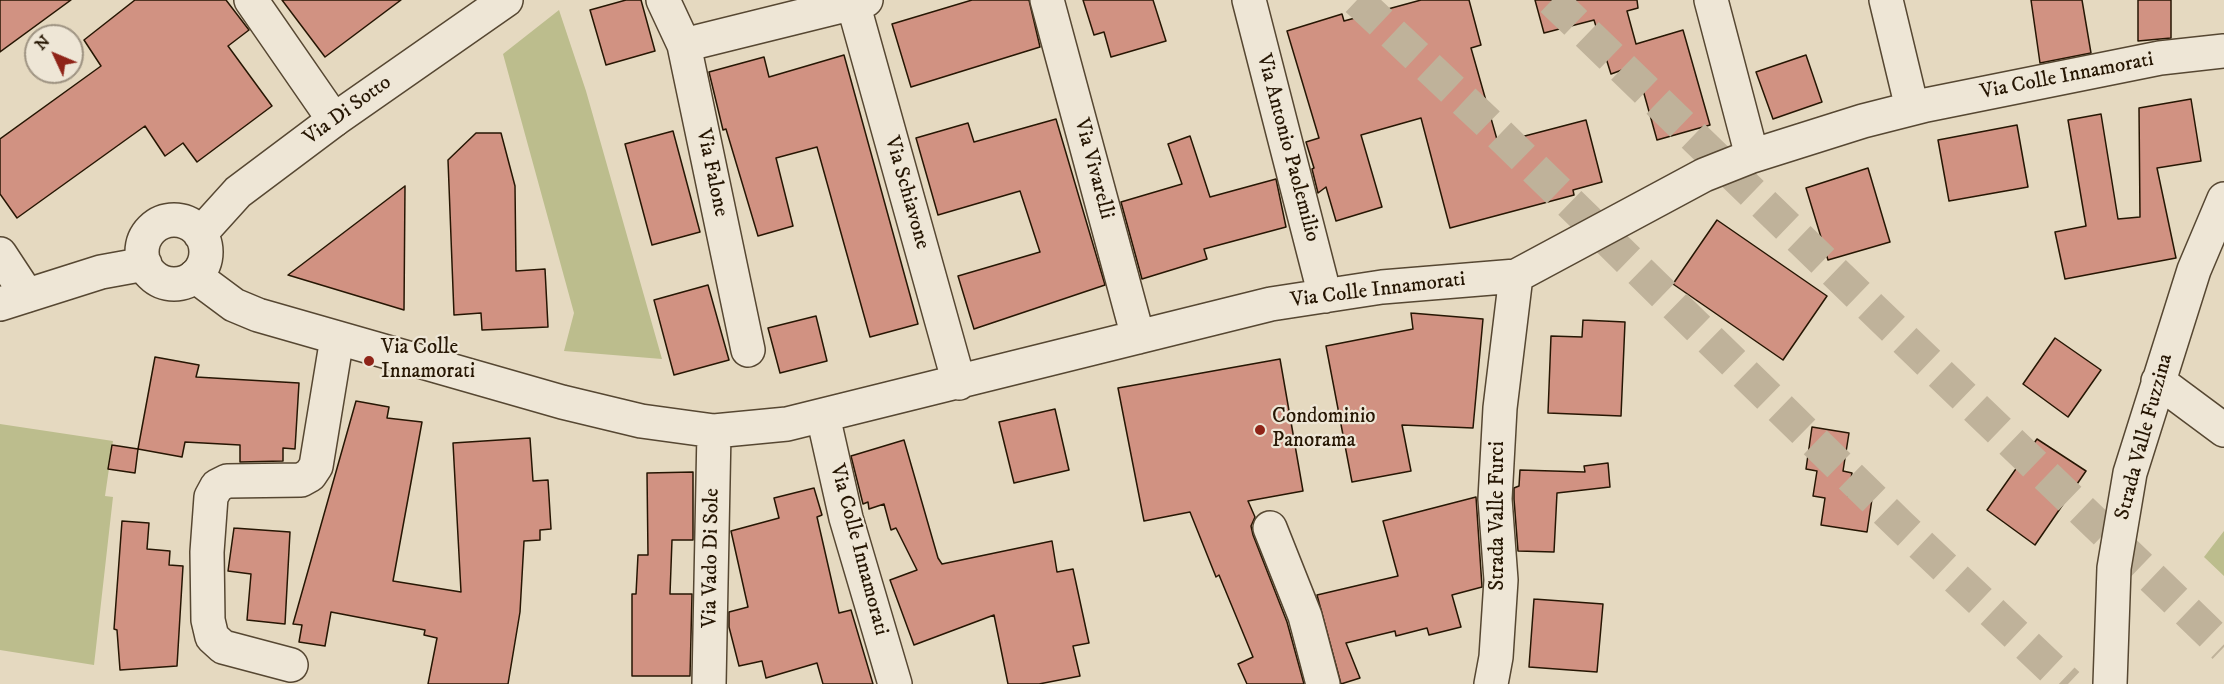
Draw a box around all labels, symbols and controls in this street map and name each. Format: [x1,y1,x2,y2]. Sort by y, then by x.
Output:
north arrow [24,24,84,84]
text: N [31,31,54,55]
street label: Via Colle Innamorati [1978,48,2156,106]
street label: Via Antonio Paolemilio [1250,51,1324,245]
street label: Via Di Sotto [299,71,397,151]
street label: Via Vivarelli [1067,116,1119,222]
street label: Via Falone [689,127,733,219]
street label: Via Schiavone [878,134,934,252]
street label: Via Colle Innamorati [1289,268,1467,314]
place label: Via Colle Innamorati [381,336,475,386]
street label: Strada Valle Fuzzina [2111,351,2179,523]
marker: Via Colle Innamorati [362,354,376,368]
place label: Condominio Panorama [1272,405,1376,455]
marker: Condominio Panorama [1253,423,1267,437]
street label: Strada Valle Furci [1486,441,1512,591]
street label: Via Colle Innamorati [823,462,893,638]
street label: Via Vado Di Sole [698,488,726,628]

